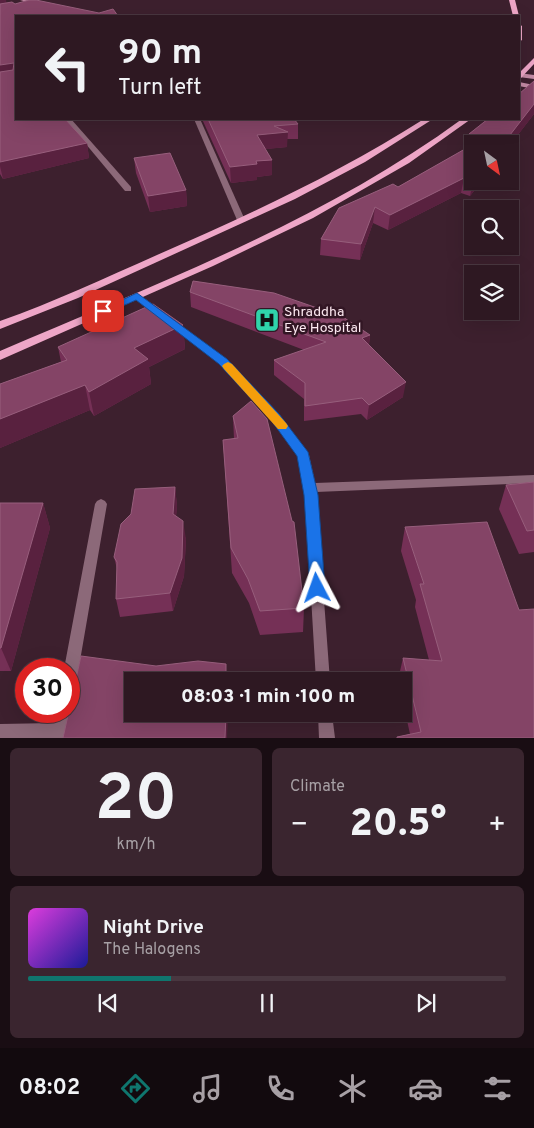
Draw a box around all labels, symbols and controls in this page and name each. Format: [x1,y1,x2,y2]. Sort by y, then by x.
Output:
text: 90 m [118,32,202,76]
icon: left [35,35,100,100]
text: Turn left [118,75,201,102]
north arrow [464,135,519,190]
map controls [464,135,519,320]
button: search [464,200,519,255]
button: layers [464,265,519,320]
pin [82,290,124,332]
icon: arrive [89,297,117,325]
place label: Shraddha Eye Hospital [284,304,362,337]
hospital icon: Shraddha Eye Hospital [254,307,280,333]
position arrow [290,561,342,613]
speed limit sign: 30 [15,658,80,723]
text: 08:03 · 1 min · 100 m [181,685,355,709]
text: 20 [95,761,177,843]
text: Climate [290,777,345,797]
text: 20.5° [350,801,446,850]
text: − [290,808,308,844]
text: + [488,808,506,844]
text: km/h [117,835,155,855]
text: Night Drive [103,916,204,940]
text: The Halogens [103,940,201,960]
icon: previous [94,989,122,1017]
icon: pause [253,989,281,1017]
icon: next [412,989,440,1017]
icon: directions [118,1071,153,1106]
icon: music [190,1071,225,1106]
icon: phone [263,1071,298,1106]
icon: climate [335,1071,370,1106]
icon: car [408,1071,443,1106]
icon: filters [480,1071,515,1106]
text: 08:02 [19,1075,80,1102]

